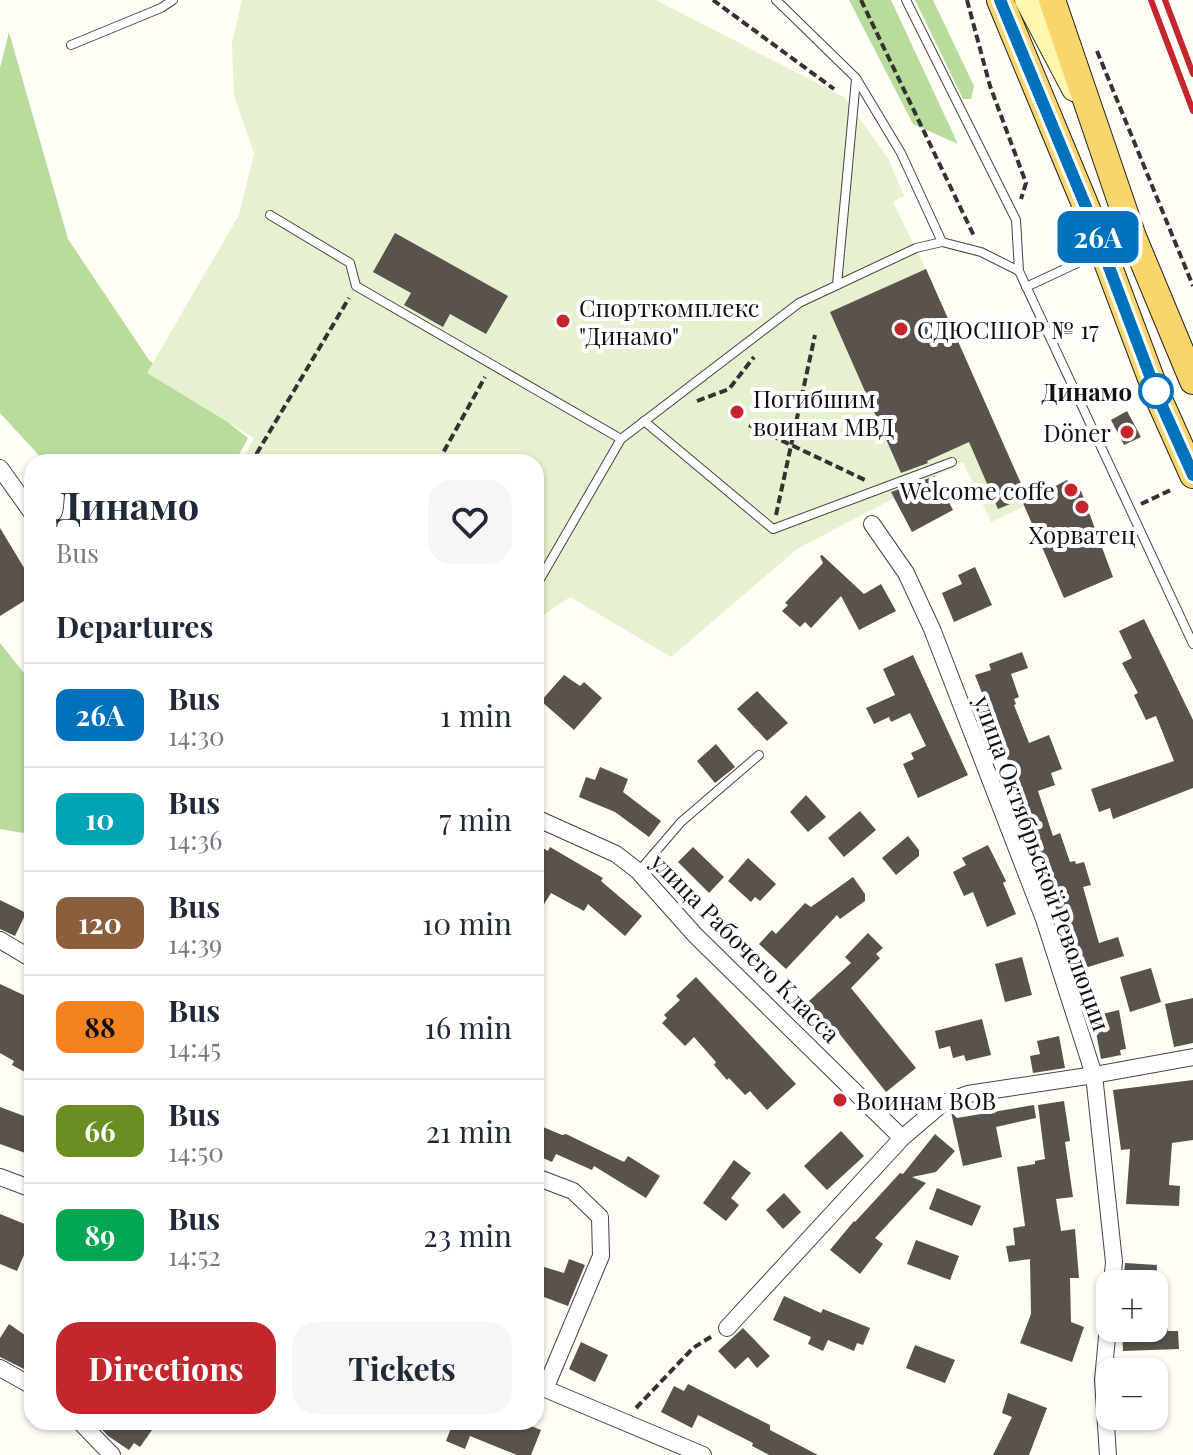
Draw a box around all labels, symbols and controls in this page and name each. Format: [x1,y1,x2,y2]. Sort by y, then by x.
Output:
line badge: 26А [1052,211,1144,263]
text: 26А [1073,218,1123,255]
place label: Спорткомплекс "Динамо" [579,291,759,351]
marker: Спорткомплекс "Динамо" [554,312,572,330]
place label: СДЮСШОР № 17 [917,313,1099,345]
marker: СДЮСШОР № 17 [892,320,910,338]
marker: Динамо [1139,374,1173,408]
place label: Динамо [1042,375,1132,407]
place label: Погибшим воинам МВД [753,382,894,442]
marker: Погибшим воинам МВД [728,403,746,421]
place label: Döner [1043,416,1111,448]
marker: Döner [1118,423,1136,441]
place label: Welcome coffe [899,474,1055,506]
text: Динамо [56,479,199,530]
button: heart [428,480,512,564]
marker: Welcome coffe [1062,481,1080,499]
marker: Хорватец [1073,498,1091,516]
place label: Хорватец [1029,518,1136,550]
text: Bus [56,535,99,570]
text: Departures [56,606,213,646]
text: Bus [168,678,220,718]
street label: улица Октябрьской Революции [967,690,1119,1035]
text: 1 min [440,695,512,735]
text: 26А [75,696,125,733]
text: 14:30 [168,718,225,753]
text: Bus [168,782,220,822]
text: 7 min [439,799,512,839]
text: 10 [86,800,114,837]
text: 14:36 [168,822,223,857]
street label: улица Рабочего Класса [644,845,848,1049]
text: Bus [168,886,220,926]
text: 10 min [422,903,512,943]
text: 120 [78,904,122,941]
text: 14:39 [168,926,222,961]
text: Bus [168,990,220,1030]
text: 16 min [425,1007,512,1047]
text: 88 [84,1008,116,1045]
text: 14:45 [168,1030,221,1065]
place label: Воинам ВОВ [856,1084,996,1116]
marker: Воинам ВОВ [831,1091,849,1109]
text: Bus [168,1094,220,1134]
text: 21 min [426,1111,512,1151]
text: 66 [84,1112,116,1149]
text: 14:50 [168,1134,224,1169]
text: Bus [168,1198,220,1238]
text: 23 min [423,1215,512,1255]
text: 89 [84,1216,116,1253]
text: 14:52 [168,1238,221,1273]
map controls [1096,1270,1168,1430]
button: + [1096,1270,1168,1342]
button: Directions [56,1322,276,1414]
button: Tickets [292,1322,512,1414]
button: − [1096,1358,1168,1430]

